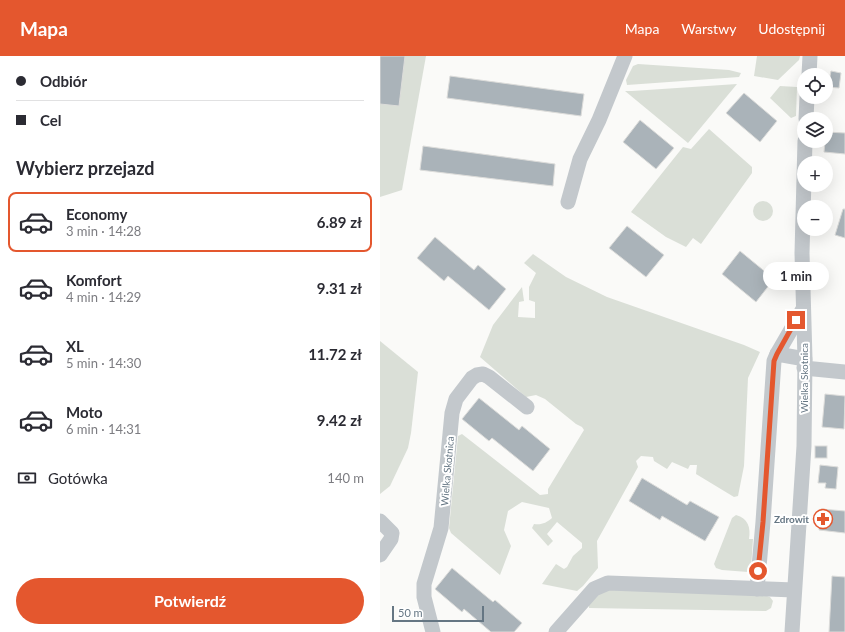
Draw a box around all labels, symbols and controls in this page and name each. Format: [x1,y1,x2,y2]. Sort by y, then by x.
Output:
text: Mapa [20,17,68,40]
text: Mapa [625,20,659,37]
text: Warstwy [681,20,736,37]
text: Udostępnij [758,20,825,37]
map controls [797,68,833,236]
button: locate [797,68,833,104]
text: Odbiór [40,72,87,90]
text: Cel [40,111,62,129]
button: layers [797,112,833,148]
button: + [797,156,833,192]
text: Wybierz przejazd [16,157,155,179]
button: − [797,200,833,236]
icon: car [18,204,54,240]
text: Economy [66,205,127,223]
text: 6.89 zł [317,213,362,231]
text: 3 min · 14:28 [66,223,141,239]
callout: 1 min [763,262,829,290]
text: 1 min [780,268,812,284]
icon: car [18,270,54,306]
text: Komfort [66,271,122,289]
text: 9.31 zł [317,279,362,297]
text: 4 min · 14:29 [66,289,141,305]
route end [787,311,805,329]
icon: car [18,336,54,372]
text: XL [66,337,84,355]
street label: Wielka Skotnica [798,343,810,413]
text: 11.72 zł [308,345,362,363]
text: 5 min · 14:30 [66,355,141,371]
icon: car [18,402,54,438]
text: Moto [66,403,103,421]
text: 9.42 zł [317,411,362,429]
text: 6 min · 14:31 [66,421,141,437]
street label: Wielka Skotnica [438,436,456,506]
icon: cash [16,467,38,489]
text: Gotówka [48,469,108,487]
text: 140 m [327,470,364,486]
pharmacy icon: Zdrowit [812,508,834,530]
place label: Zdrowit [774,513,809,525]
route start [749,562,767,580]
button: Potwierdź [16,578,364,624]
scale bar [392,604,484,623]
text: 50 m [398,606,423,619]

